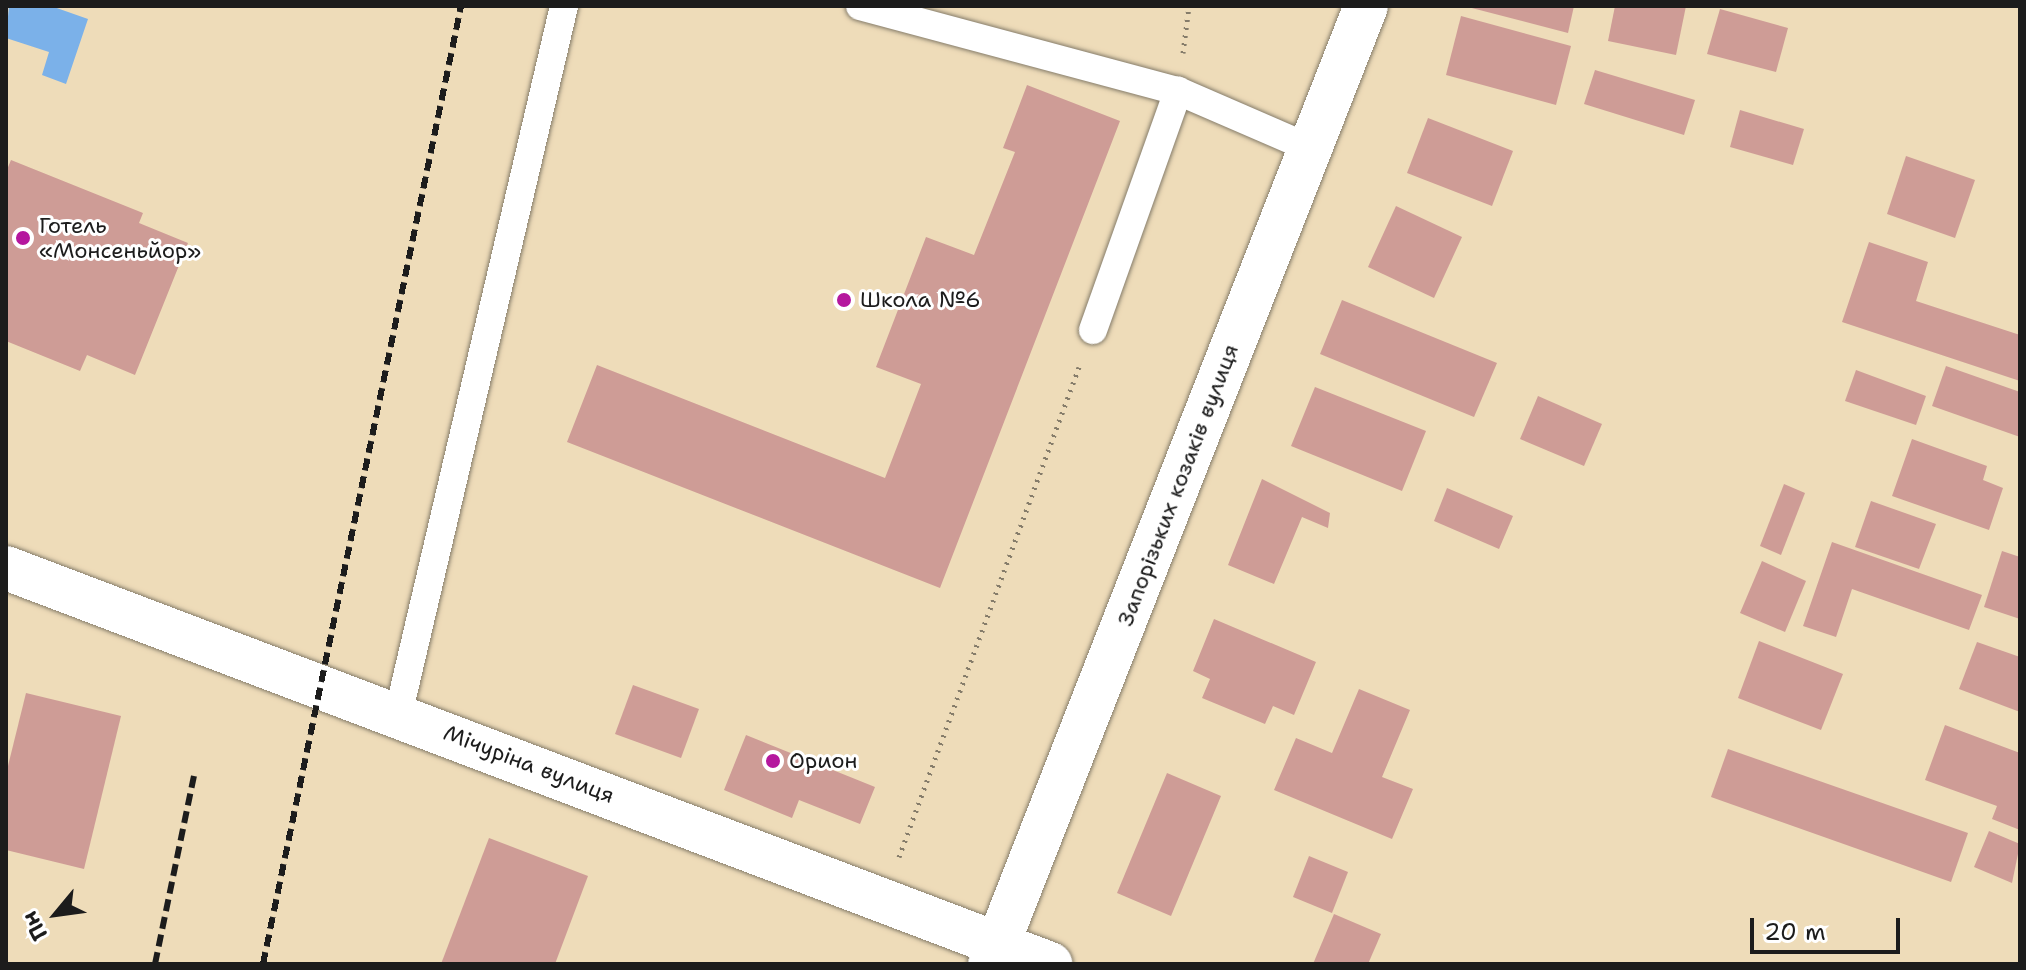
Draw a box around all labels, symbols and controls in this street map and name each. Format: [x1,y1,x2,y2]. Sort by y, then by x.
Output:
place label: Готель «Монсеньйор» [39,212,201,264]
marker: Готель «Монсеньйор» [14,229,32,247]
place label: Школа №6 [860,287,981,313]
marker: Школа №6 [835,291,853,309]
street label: Запорізьких козаків вулиця [1112,340,1244,630]
street label: Мічуріна вулиця [440,719,618,809]
place label: Орион [789,748,857,774]
marker: Орион [764,752,782,770]
north arrow [16,874,96,954]
scale bar [1754,902,1904,952]
text: Пн [15,906,54,946]
text: 20 m [1764,916,1826,948]

